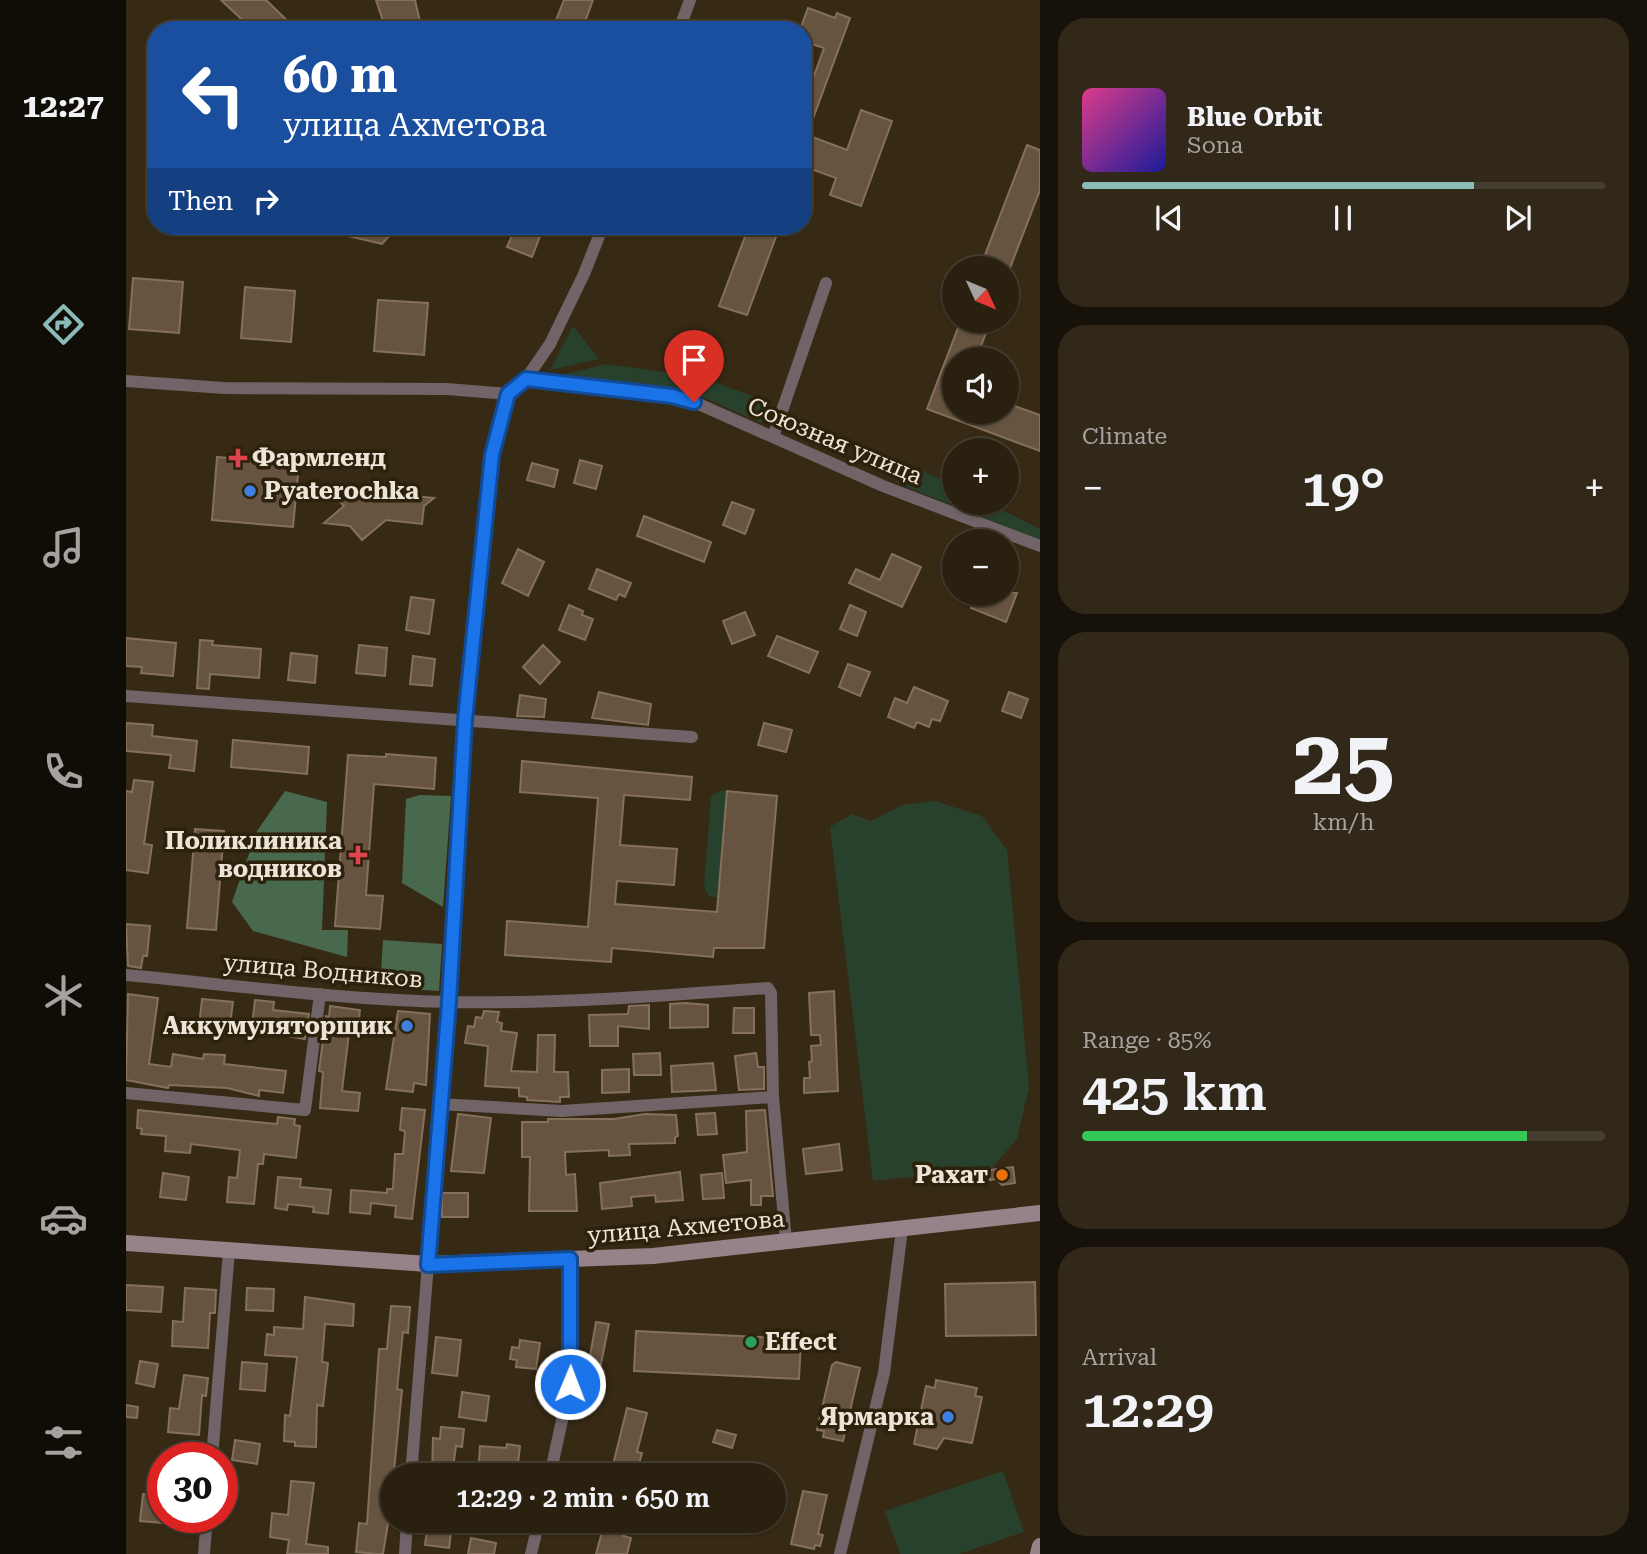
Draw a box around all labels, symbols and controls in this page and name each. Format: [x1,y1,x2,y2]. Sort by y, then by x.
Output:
text: 60 m [283,47,398,104]
icon: left [168,49,259,140]
text: 12:27 [22,87,104,125]
text: Blue Orbit [1187,102,1323,132]
text: улица Ахметова [283,106,547,144]
text: Sona [1187,132,1243,159]
icon: right [247,182,285,220]
text: Then [168,186,233,216]
icon: previous [1150,199,1188,237]
icon: pause [1324,199,1362,237]
icon: next [1499,199,1537,237]
north arrow [942,256,1018,332]
map controls [942,256,1019,606]
icon: directions [39,300,88,349]
pin [664,330,724,402]
icon: arrive [675,341,713,379]
button: sound [942,347,1019,424]
street label: Союзная улица [743,392,927,490]
text: Climate [1082,423,1167,450]
button: + [942,438,1019,515]
place label: Фармленд [252,444,386,472]
marker: Фармленд [230,450,246,466]
text: 19° [1302,458,1385,519]
text: − [1082,466,1103,510]
text: + [1584,466,1605,510]
place label: Pyaterochka [264,477,419,505]
marker: Pyaterochka [242,483,258,499]
icon: music [39,523,88,572]
button: − [942,529,1019,606]
text: 25 [1293,710,1394,816]
icon: phone [39,747,88,796]
text: km/h [1313,809,1374,836]
place label: Поликлиника водников [165,827,342,883]
marker: Поликлиника водников [348,845,368,865]
street label: улица Водников [222,948,424,994]
icon: climate [39,971,88,1020]
place label: Аккумуляторщик [163,1012,393,1040]
marker: Аккумуляторщик [399,1018,415,1034]
text: Range · 85% [1082,1027,1211,1054]
text: 425 km [1082,1062,1267,1123]
place label: Рахат [915,1161,988,1189]
marker: Рахат [994,1167,1010,1183]
icon: car [39,1194,88,1243]
street label: улица Ахметова [586,1204,786,1250]
place label: Effect [765,1328,837,1356]
marker: Effect [743,1334,759,1350]
text: Arrival [1082,1344,1157,1371]
position arrow [533,1347,607,1421]
text: 12:29 [1082,1379,1214,1440]
place label: Ярмарка [820,1403,934,1431]
marker: Ярмарка [940,1409,956,1425]
icon: filters [39,1418,88,1467]
speed limit sign: 30 [147,1442,238,1533]
text: 12:29 · 2 min · 650 m [456,1483,710,1513]

